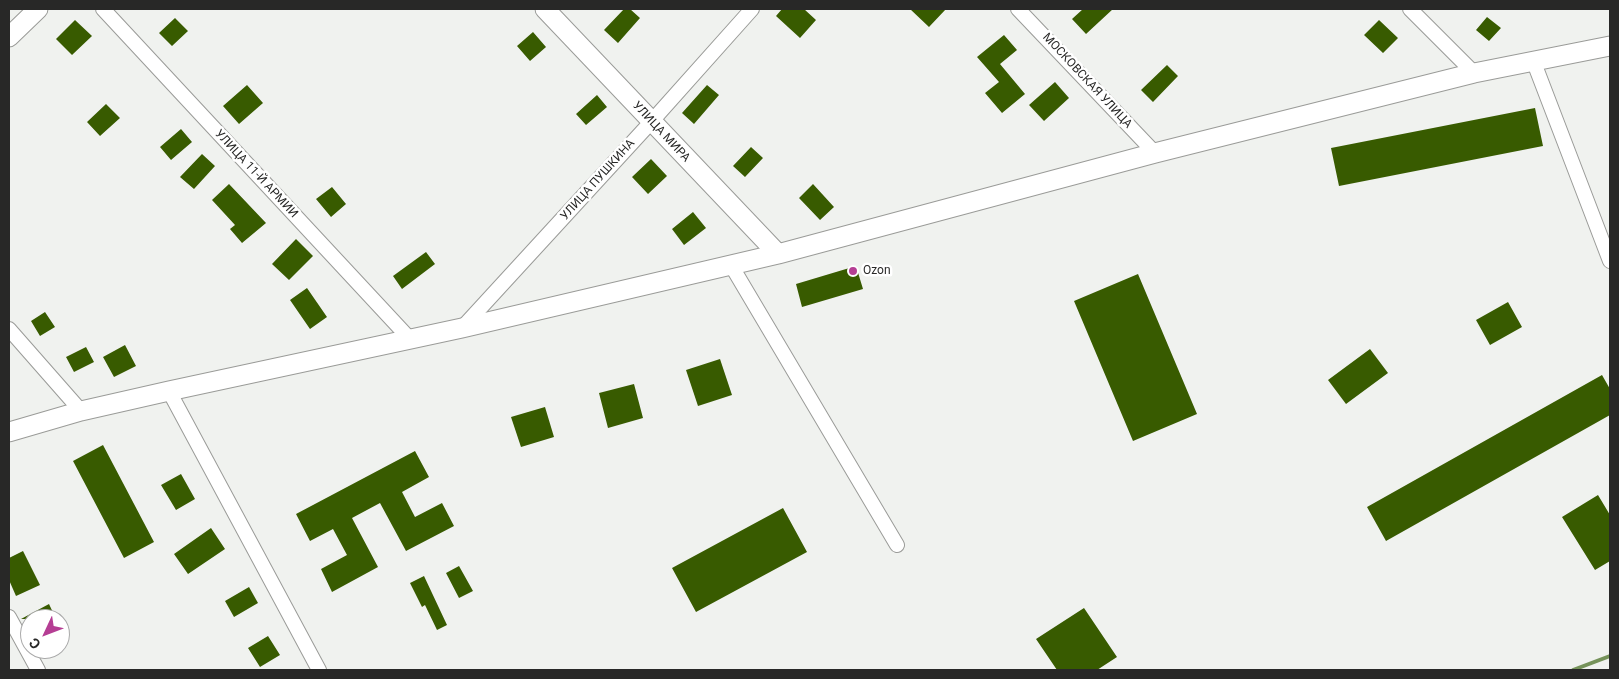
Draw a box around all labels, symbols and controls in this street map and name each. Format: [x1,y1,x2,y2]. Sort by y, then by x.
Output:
street label: МОСКОВСКАЯ УЛИЦА [1039,30,1135,132]
street label: УЛИЦА МИРА [629,99,693,165]
street label: УЛИЦА 11-Й АРМИИ [211,127,301,221]
street label: УЛИЦА ПУШКИНА [558,136,638,224]
place label: Ozon [863,264,891,278]
marker: Ozon [847,265,859,277]
north arrow [20,609,70,659]
text: С [26,635,44,652]

